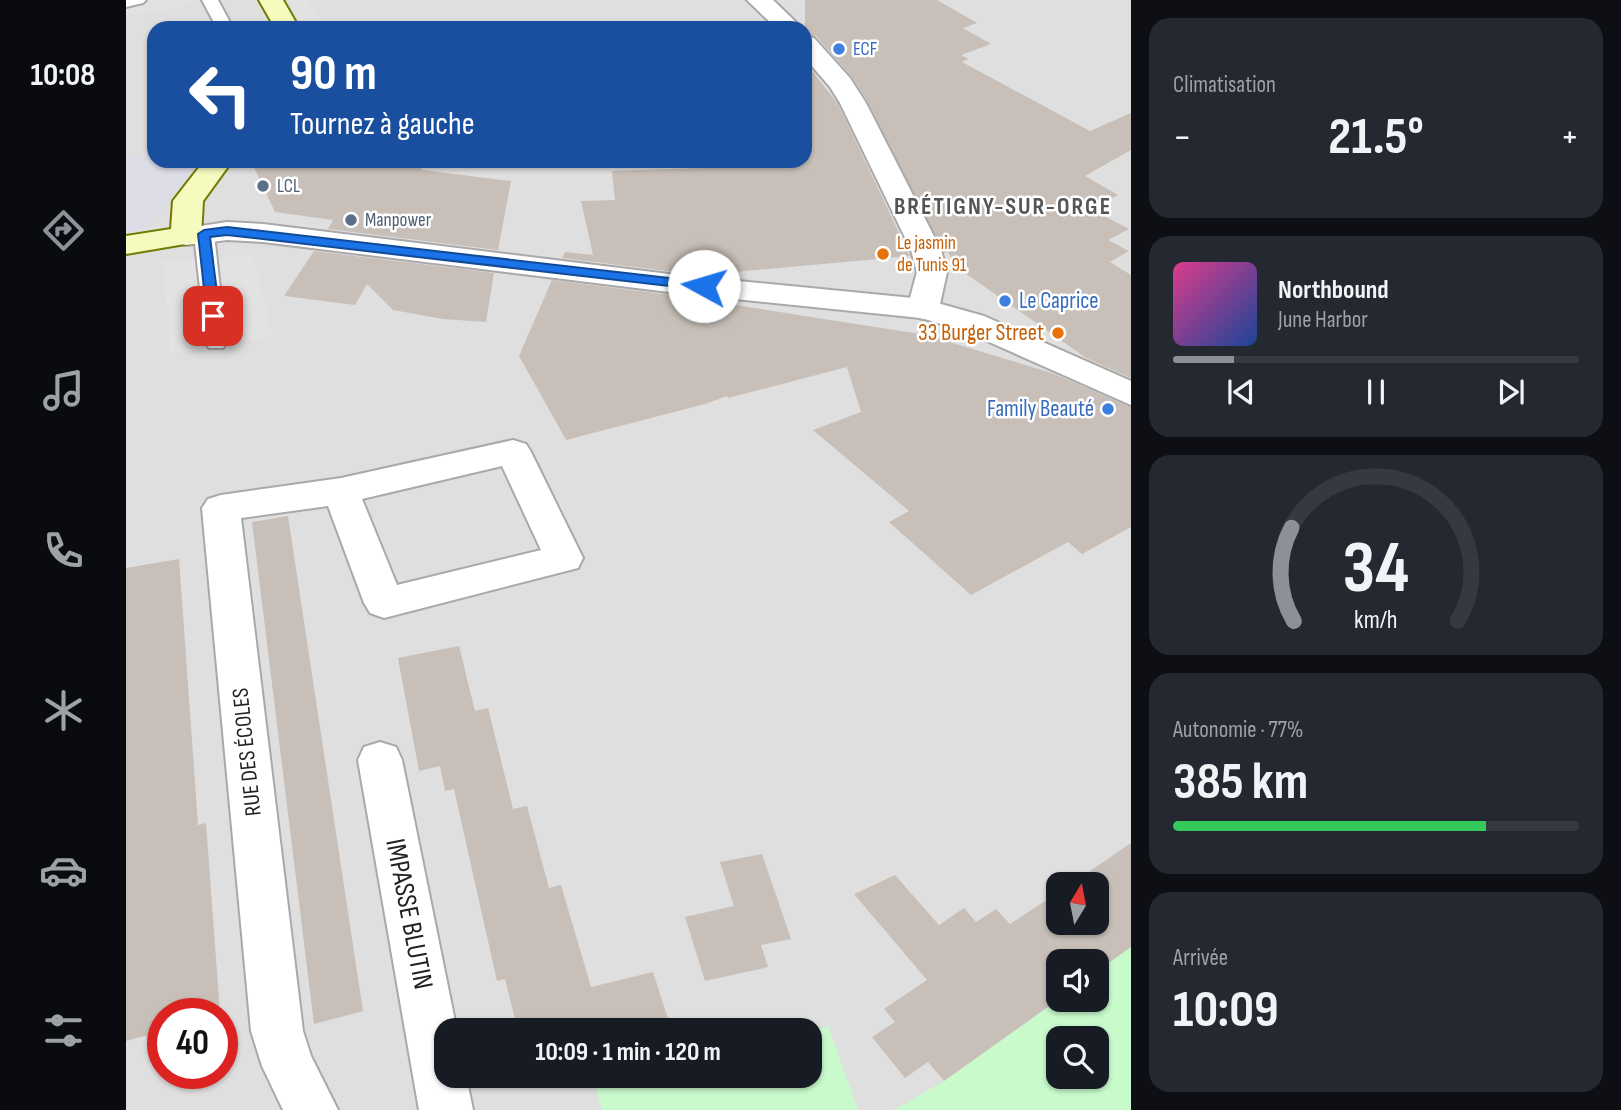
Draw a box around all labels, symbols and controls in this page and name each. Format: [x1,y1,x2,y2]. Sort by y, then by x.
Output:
place label: ECF [853,38,877,61]
marker: ECF [831,41,847,57]
text: 90 m [290,45,377,104]
icon: left [175,49,266,140]
text: 10:08 [31,56,95,95]
text: Climatisation [1173,71,1276,99]
text: Tournez à gauche [290,105,475,144]
text: 21.5° [1328,106,1424,169]
text: − [1173,115,1192,160]
text: + [1560,115,1579,160]
place label: LCL [277,175,300,198]
marker: LCL [255,178,271,194]
district label: BRÉTIGNY-SUR-ORGE [894,192,1112,221]
icon: directions [39,206,88,255]
place label: Manpower [365,209,432,232]
marker: Manpower [343,212,359,228]
place label: Le jasmin de Tunis 91 [897,232,967,277]
marker: Le jasmin de Tunis 91 [875,246,891,262]
position arrow [667,249,741,323]
text: Northbound [1278,275,1389,306]
pin [183,286,243,346]
place label: Le Caprice [1019,287,1099,315]
marker: Le Caprice [997,293,1013,309]
icon: arrive [194,297,232,335]
text: June Harbor [1278,306,1368,334]
place label: 33 Burger Street [918,319,1044,347]
marker: 33 Burger Street [1050,325,1066,341]
icon: music [39,366,88,415]
icon: previous [1222,373,1260,411]
icon: pause [1357,373,1395,411]
icon: next [1492,373,1530,411]
place label: Family Beauté [987,395,1094,423]
marker: Family Beauté [1100,401,1116,417]
text: 34 [1343,525,1409,613]
icon: phone [39,526,88,575]
text: km/h [1354,605,1398,636]
icon: climate [39,686,88,735]
street label: RUE DES ÉCOLES [226,687,268,817]
text: Autonomie · 77% [1173,716,1304,744]
text: 385 km [1173,751,1308,814]
street label: IMPASSE BLUTIN [378,836,440,992]
icon: car [39,846,88,895]
north arrow [1046,872,1110,934]
map controls [1046,872,1109,1089]
text: Arrivée [1173,944,1228,972]
button: sound [1046,949,1109,1012]
text: 10:09 [1173,979,1279,1042]
speed limit sign: 40 [147,998,238,1089]
icon: filters [39,1006,88,1055]
button: search [1046,1026,1109,1089]
text: 10:09 · 1 min · 120 m [535,1037,721,1068]

